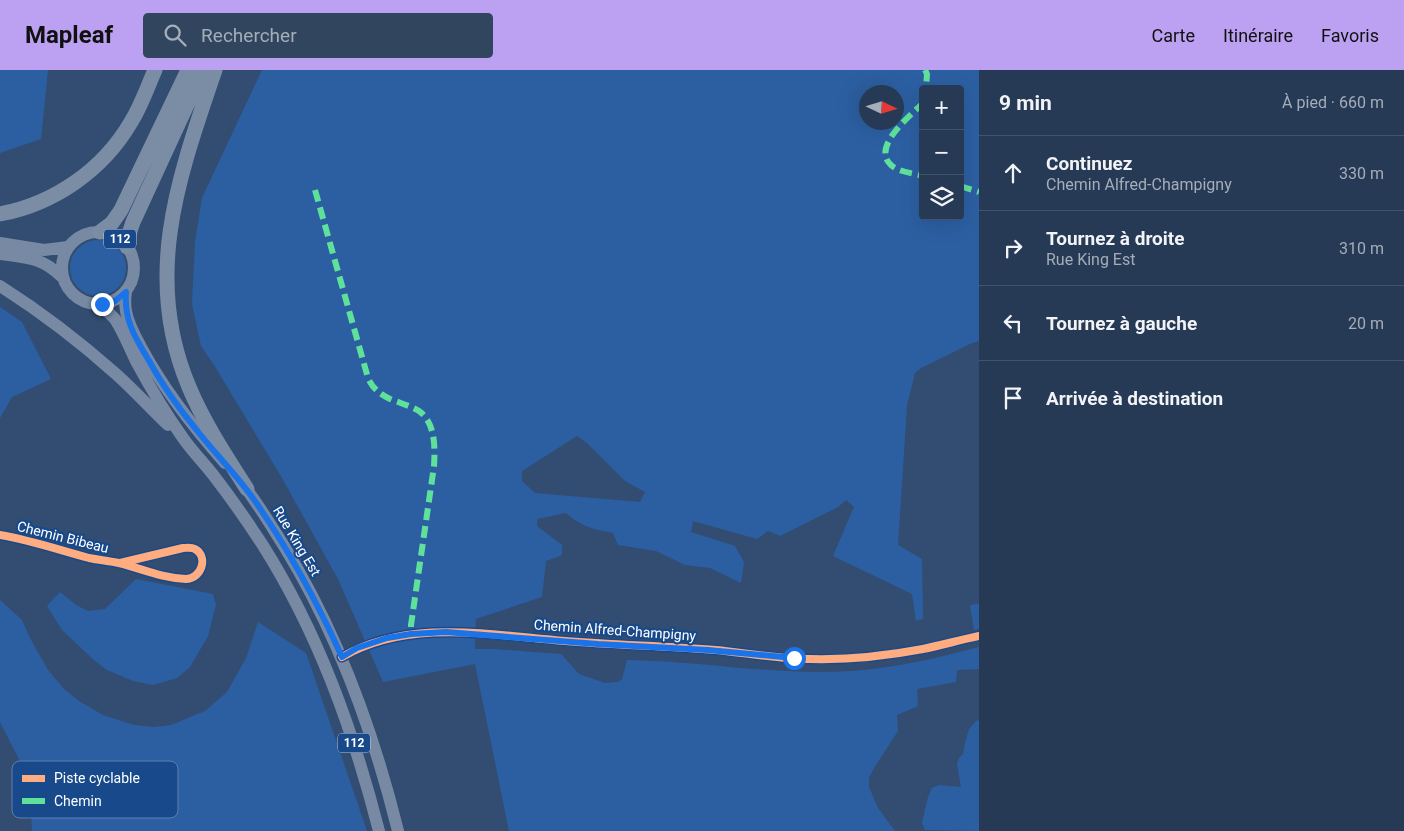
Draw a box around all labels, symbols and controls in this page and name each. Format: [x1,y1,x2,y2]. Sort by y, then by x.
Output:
search box [143,13,493,58]
text: Mapleaf [25,21,113,49]
icon: search [161,21,189,49]
text: Rechercher [201,24,297,47]
text: Carte [1152,25,1195,46]
text: Itinéraire [1223,25,1293,46]
text: Favoris [1321,25,1379,46]
north arrow [859,85,904,130]
map controls [919,85,964,220]
button: + [919,85,964,130]
text: 9 min [999,91,1052,115]
text: À pied · 660 m [1282,93,1384,112]
button: − [919,130,964,175]
text: Continuez [1046,152,1132,175]
icon: ahead [999,159,1027,187]
text: 330 m [1339,164,1384,183]
button: layers [919,175,964,220]
text: Chemin Alfred-Champigny [1046,175,1232,194]
text: Tournez à droite [1046,227,1185,250]
road number: 112 [104,230,136,248]
icon: right [999,234,1027,262]
text: 310 m [1339,239,1384,258]
text: Rue King Est [1046,250,1135,269]
route end [91,293,114,316]
icon: left [999,309,1027,337]
text: Tournez à gauche [1046,312,1197,335]
text: 20 m [1348,314,1384,333]
icon: arrive [999,384,1027,412]
text: Arrivée à destination [1046,387,1223,410]
street label: Rue King Est [270,503,324,579]
street label: Chemin Bibeau [16,518,110,556]
street label: Chemin Alfred-Champigny [533,616,697,644]
route start [783,647,806,670]
road number: 112 [338,734,370,752]
legend [12,761,178,818]
text: Piste cyclable [54,770,140,786]
text: Chemin [54,793,102,809]

